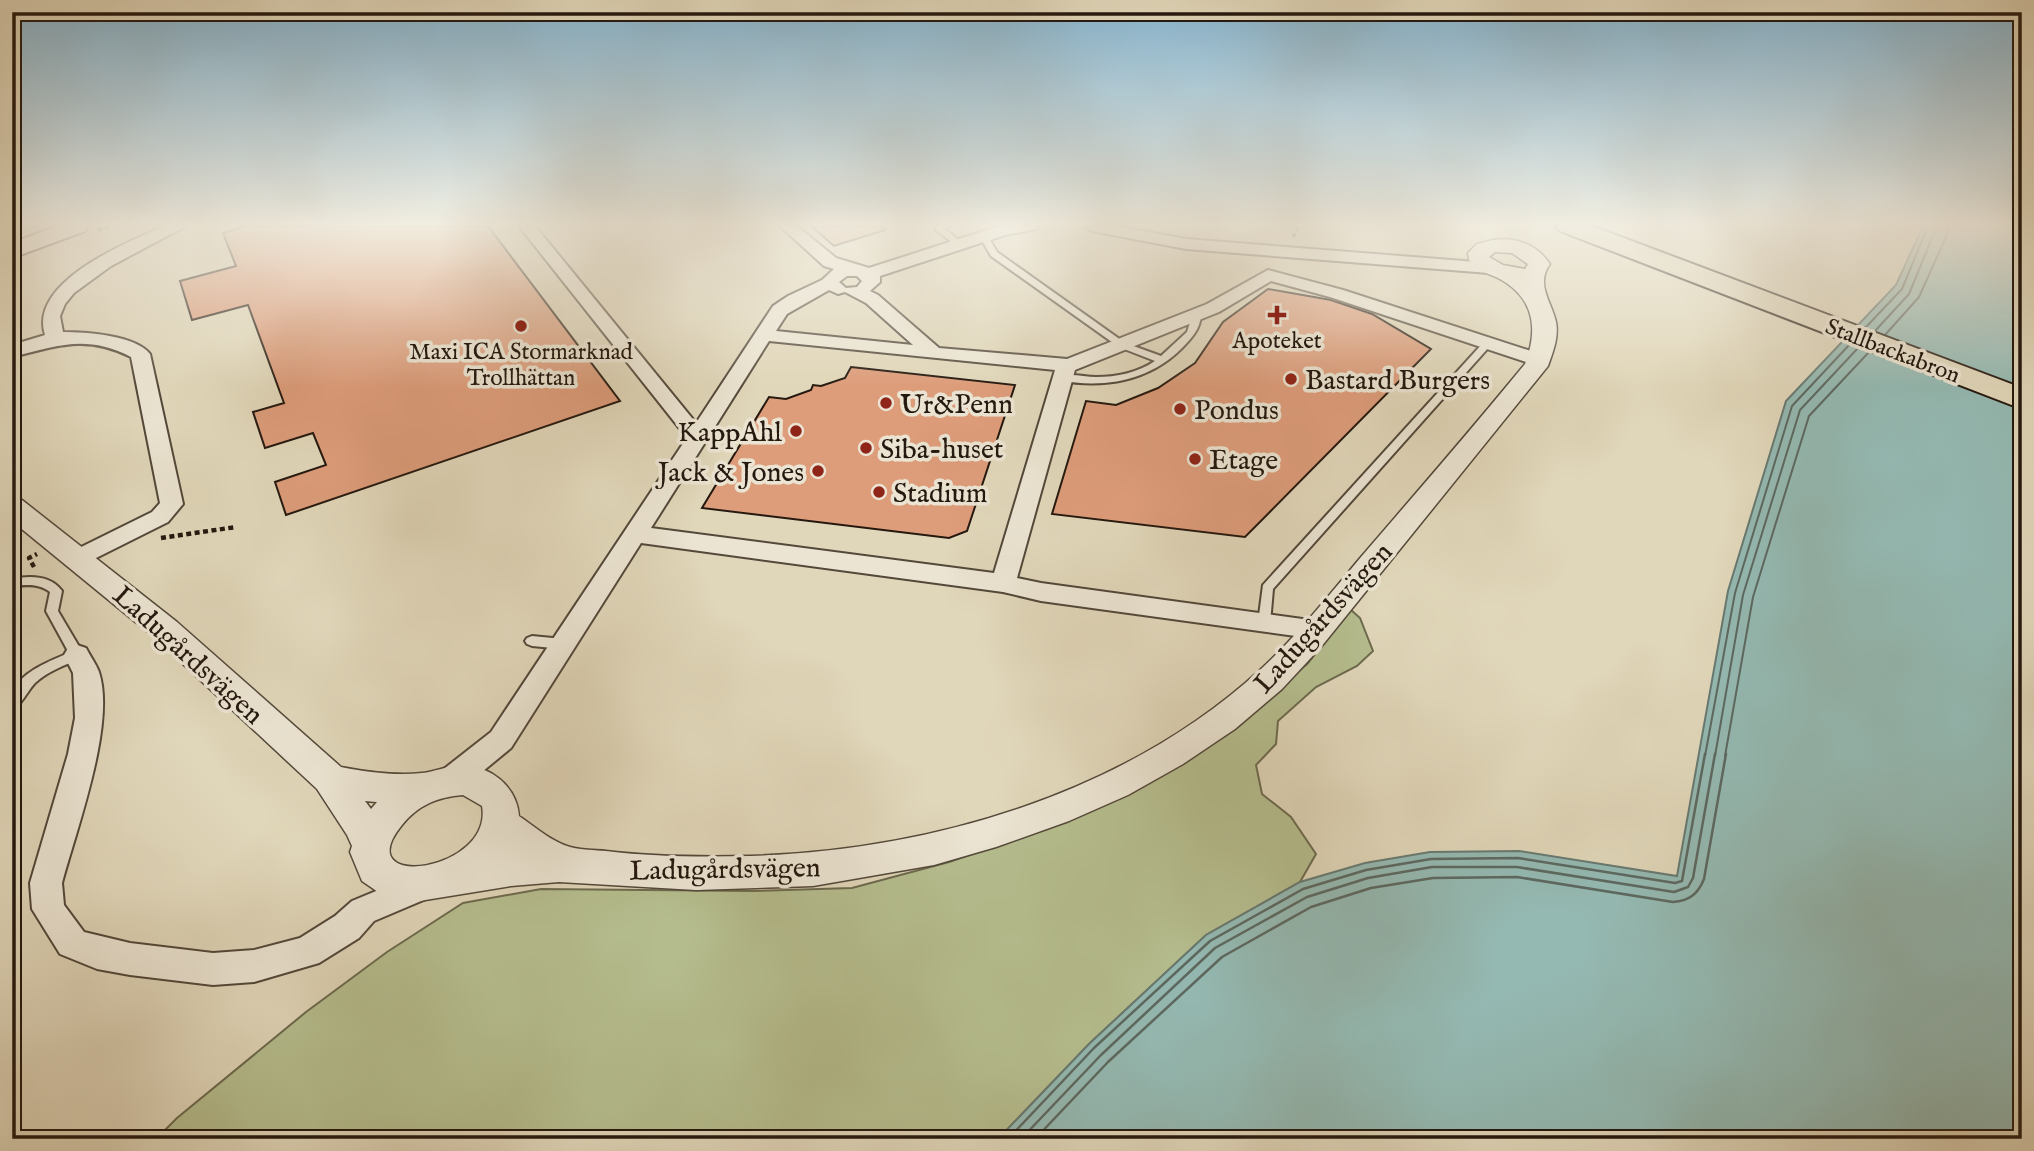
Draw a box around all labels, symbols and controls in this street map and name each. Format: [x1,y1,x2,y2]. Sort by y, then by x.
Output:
marker: Apoteket [1269,307,1285,323]
street label: Stallbackabron [1821,312,1964,390]
marker: Maxi ICA Stormarknad Trollhättan [513,318,529,334]
place label: Apoteket [1231,327,1322,356]
place label: Maxi ICA Stormarknad Trollhättan [409,338,634,393]
place label: Bastard Burgers [1305,364,1490,399]
marker: Bastard Burgers [1283,371,1299,387]
place label: Ur&Penn [900,388,1013,423]
place label: Pondus [1194,394,1279,429]
marker: Ur&Penn [878,395,894,411]
marker: Pondus [1172,401,1188,417]
place label: KappAhl [678,416,782,451]
marker: KappAhl [788,423,804,439]
place label: Siba-huset [880,433,1004,468]
marker: Siba-huset [858,440,874,456]
place label: Etage [1209,444,1278,479]
marker: Etage [1187,451,1203,467]
place label: Jack & Jones [655,456,804,491]
marker: Jack & Jones [810,463,826,479]
place label: Stadium [893,477,987,512]
marker: Stadium [871,484,887,500]
street label: Ladugårdsvägen [1247,536,1401,701]
street label: Ladugårdsvägen [105,579,270,733]
street label: Ladugårdsvägen [629,851,821,890]

